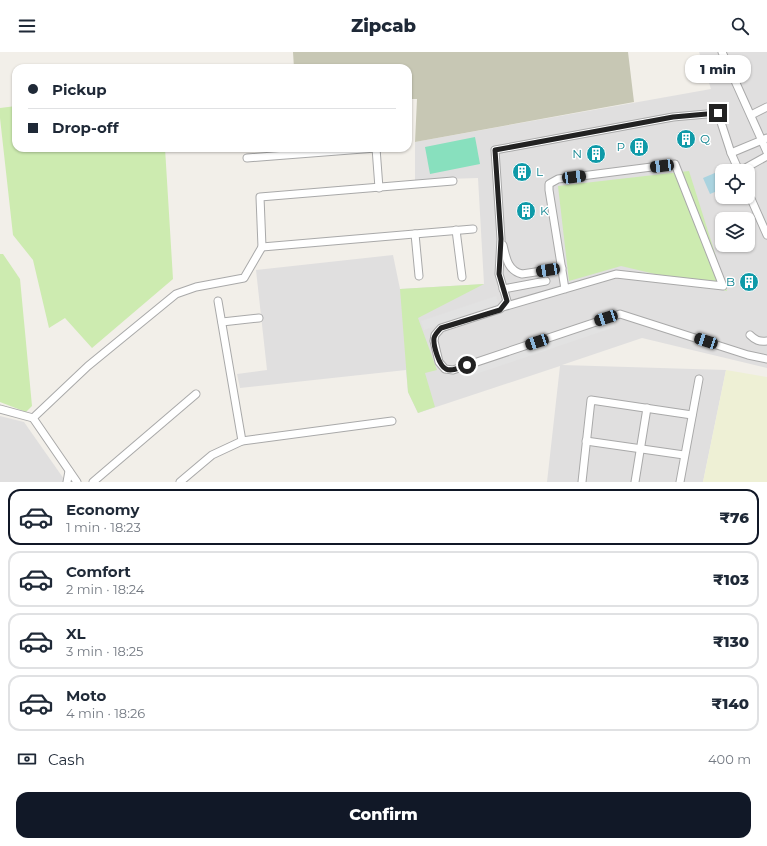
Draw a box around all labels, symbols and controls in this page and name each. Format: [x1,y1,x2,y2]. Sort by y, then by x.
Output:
icon: menu [16,15,38,37]
text: Zipcab [351,15,416,37]
icon: search [729,15,751,37]
callout: 1 min [685,55,751,83]
text: 1 min [700,61,736,77]
text: Pickup [52,80,107,99]
route end [709,104,727,122]
text: Drop-off [52,118,119,137]
building icon: Q [675,128,697,150]
place label: Q [700,131,710,146]
building icon: P [628,136,650,158]
place label: P [616,139,625,154]
building icon: N [585,143,607,165]
place label: N [572,146,582,161]
car [649,159,675,173]
building icon: L [511,161,533,183]
place label: L [536,164,543,179]
map controls [715,164,755,252]
button: locate [715,164,755,204]
car [561,170,587,184]
building icon: K [515,200,537,222]
place label: K [540,203,549,218]
button: layers [715,212,755,252]
car [535,262,561,278]
building icon: B [738,271,760,293]
place label: B [726,274,735,289]
car [593,309,619,327]
car [693,332,719,350]
car [524,333,550,351]
route start [458,356,476,374]
icon: car [18,499,54,535]
text: Economy [66,500,139,519]
text: ₹76 [719,508,749,527]
text: 1 min · 18:23 [66,519,141,535]
icon: car [18,561,54,597]
text: Comfort [66,562,131,581]
text: ₹103 [713,570,749,589]
text: 2 min · 18:24 [66,581,144,597]
icon: car [18,623,54,659]
text: XL [66,624,85,643]
text: ₹130 [713,632,749,651]
text: 3 min · 18:25 [66,643,143,659]
icon: car [18,685,54,721]
text: Moto [66,686,106,705]
text: ₹140 [711,694,749,713]
text: 4 min · 18:26 [66,705,145,721]
icon: cash [16,748,38,770]
text: Cash [48,750,85,769]
text: 400 m [708,751,751,767]
button: Confirm [16,792,751,838]

